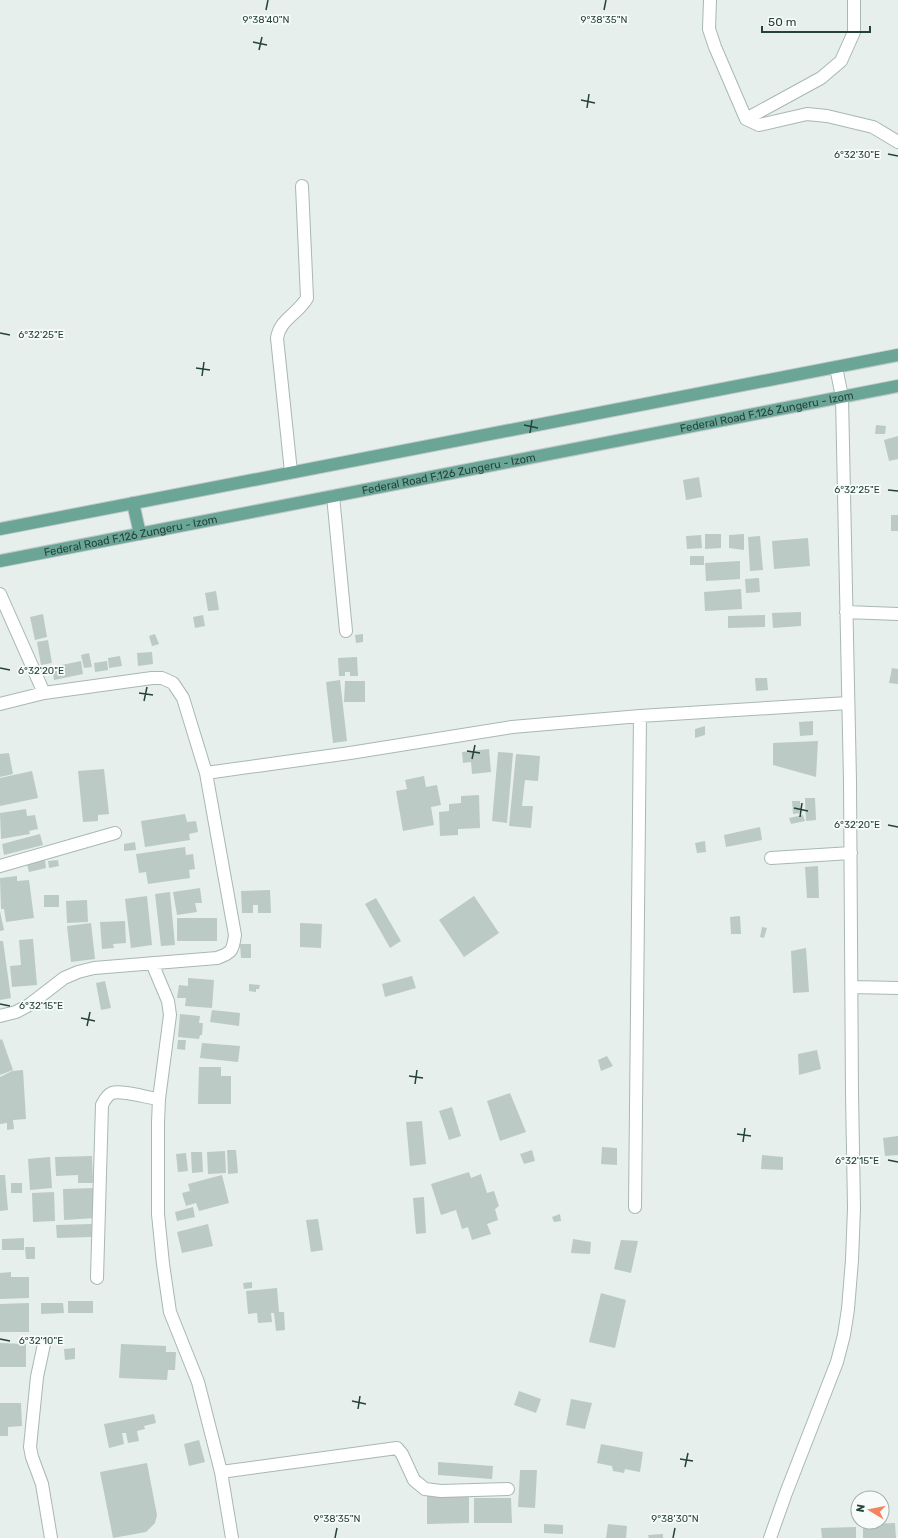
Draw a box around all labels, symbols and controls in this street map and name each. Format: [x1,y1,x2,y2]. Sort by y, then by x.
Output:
scale bar [762,8,870,34]
text: 9°38'40"N [242,14,290,26]
text: 9°38'35"N [581,14,628,26]
text: 50 m [768,15,796,29]
text: 6°32'30"E [834,149,880,161]
text: 6°32'25"E [18,329,64,341]
street label: Federal Road F.126 Zungeru - Izom [679,389,855,435]
street label: Federal Road F.126 Zungeru - Izom [361,451,537,497]
text: 6°32'25"E [834,484,880,496]
street label: Federal Road F.126 Zungeru - Izom [43,513,219,559]
text: 6°32'20"E [18,665,64,677]
text: 6°32'20"E [834,819,880,831]
text: 6°32'15"E [19,1000,63,1012]
text: 6°32'15"E [835,1155,879,1167]
text: 6°32'10"E [19,1335,63,1347]
north arrow [850,1490,890,1530]
text: N [854,1503,868,1513]
text: 9°38'35"N [314,1513,361,1525]
text: 9°38'30"N [651,1513,699,1525]

